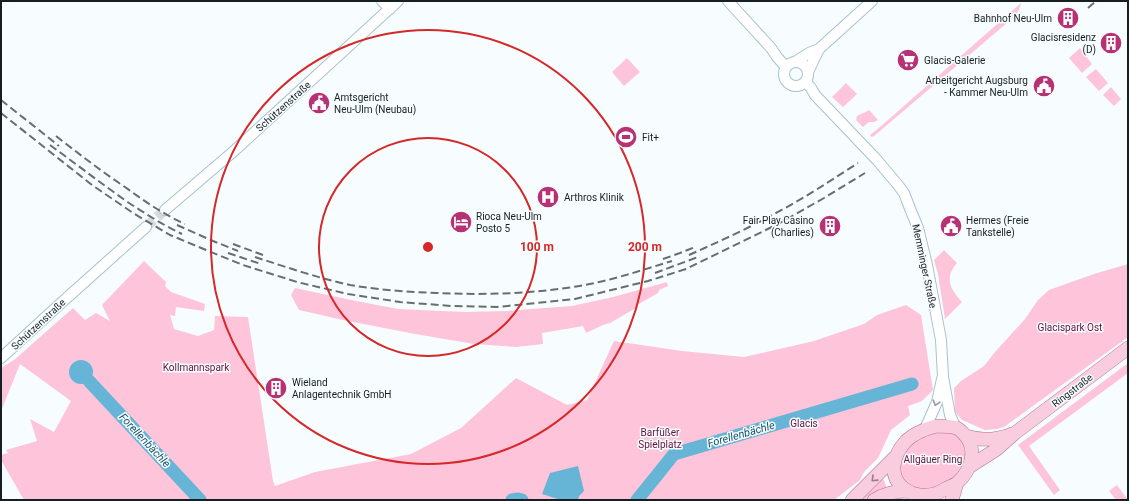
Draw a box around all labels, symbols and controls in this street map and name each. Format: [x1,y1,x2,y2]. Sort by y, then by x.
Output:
building icon: Bahnhof Neu-Ulm [1055,5,1081,31]
place label: Bahnhof Neu-Ulm [974,13,1052,24]
building icon: Glacisresidenz (D) [1098,30,1124,56]
place label: Glacisresidenz (D) [1031,32,1096,56]
supermarket icon: Glacis-Galerie [895,47,921,73]
place label: Glacis-Galerie [924,55,985,66]
public building icon: Arbeitgericht Augsburg - Kammer Neu-Ulm [1031,73,1057,99]
place label: Arbeitgericht Augsburg - Kammer Neu-Ulm [925,75,1028,98]
street label: Schützenstraße [254,79,313,134]
public building icon: Amtsgericht Neu-Ulm (Neubau) [306,90,332,116]
place label: Amtsgericht Neu-Ulm (Neubau) [334,92,416,116]
sports icon: Fit+ [613,124,639,150]
place label: Fit+ [642,132,659,143]
hospital icon: Arthros Klinik [535,184,561,210]
place label: Arthros Klinik [564,192,625,203]
hotel icon: Rioca Neu-Ulm Posto 5 [448,209,474,235]
place label: Rioca Neu-Ulm Posto 5 [476,211,542,234]
building icon: Fair Play Casino (Charlies) [817,213,843,239]
public building icon: Hermes (Freie Tankstelle) [938,213,964,239]
place label: Fair Play Casino (Charlies) [743,215,814,239]
place label: Hermes (Freie Tankstelle) [966,215,1029,239]
street label: Memminger Straße [910,223,939,309]
centre of rings [421,240,435,254]
text: 100 m [520,240,554,254]
text: 200 m [628,240,662,254]
street label: Schützenstraße [9,297,68,352]
park label: Glacispark Ost [1038,322,1102,333]
park label: Kollmannspark [163,362,230,373]
street label: Ringstraße [1050,372,1095,409]
building icon: Wieland Anlagentechnik GmbH [263,375,289,401]
place label: Wieland Anlagentechnik GmbH [292,377,392,400]
one-way arrow [932,400,941,407]
water label: Forellenbächle [116,411,173,470]
park label: Glacis [790,418,818,429]
water label: Forellenbächle [706,419,777,450]
park label: Barfüßer Spielplatz [638,427,682,450]
park label: Allgäuer Ring [904,454,962,465]
one-way arrow [871,474,879,482]

